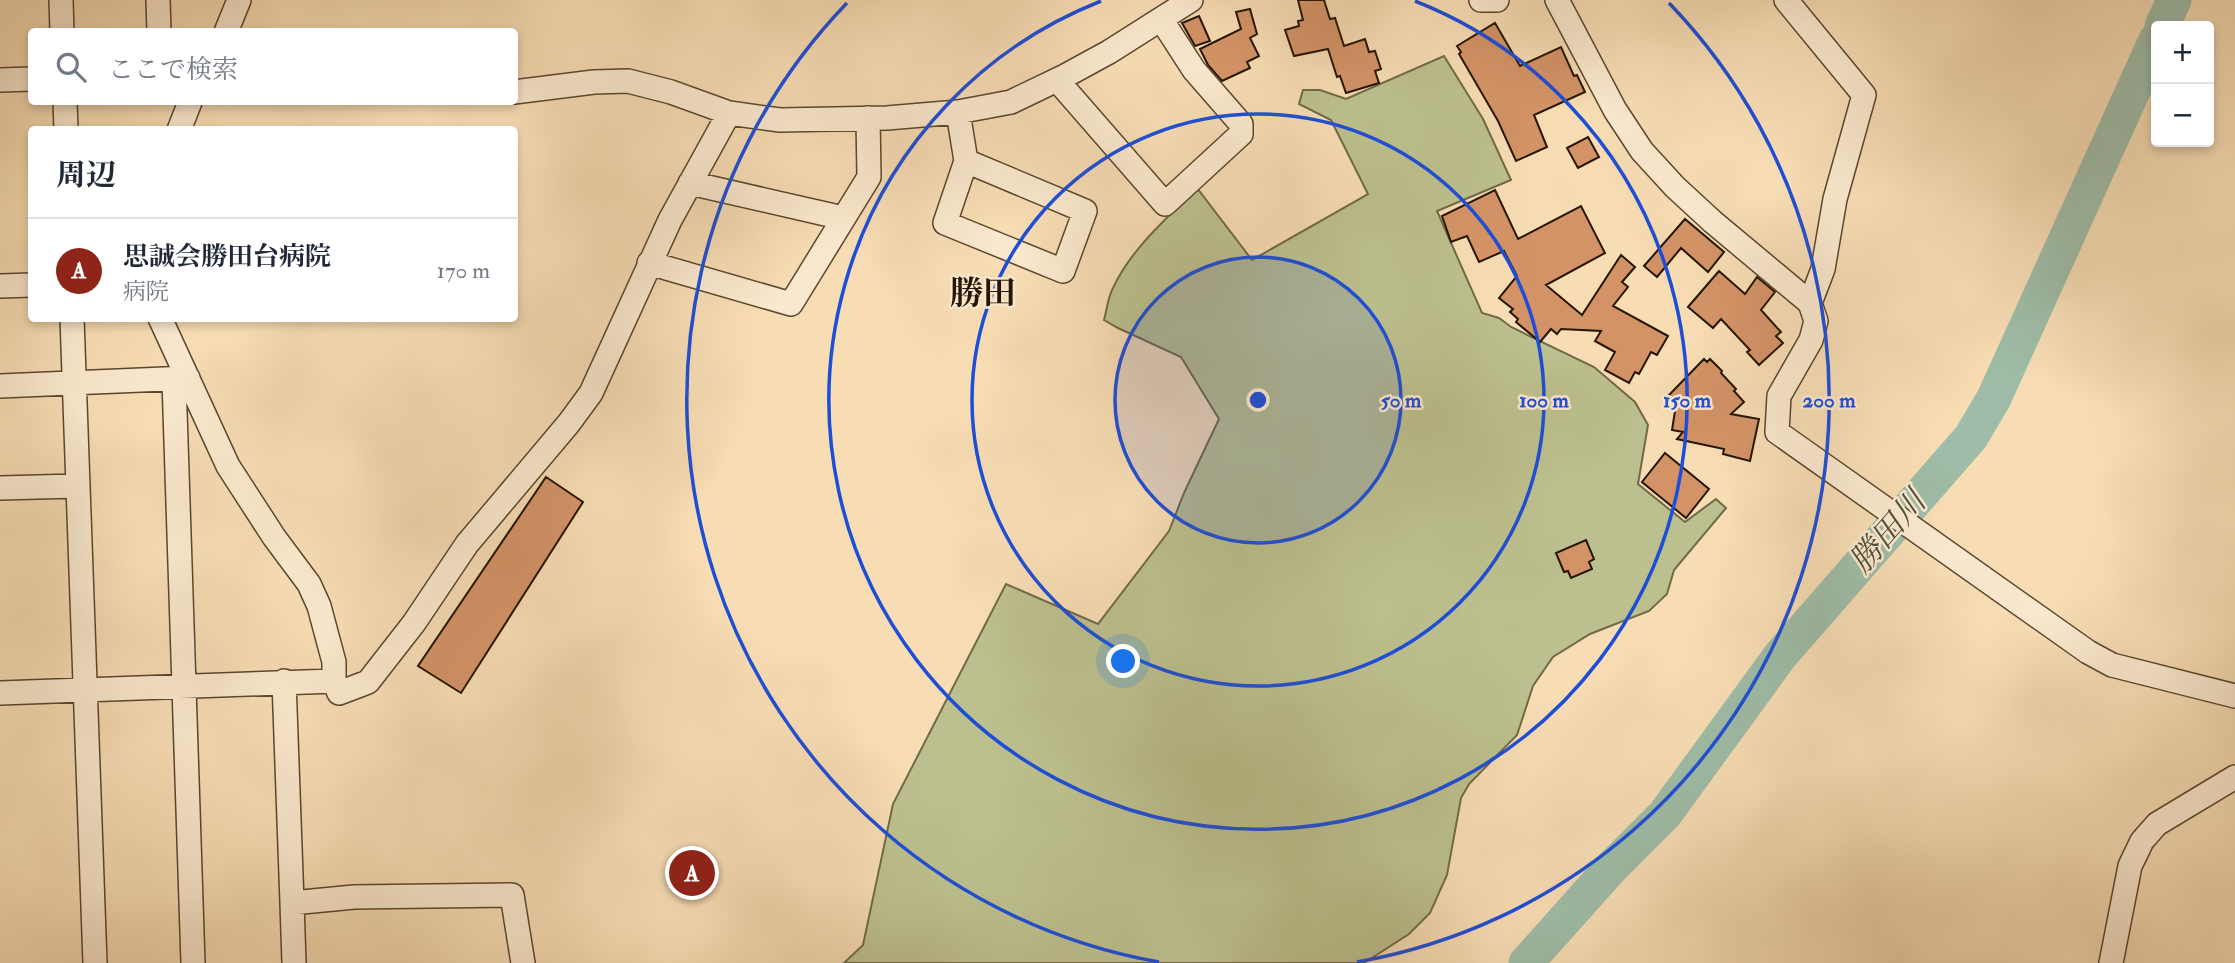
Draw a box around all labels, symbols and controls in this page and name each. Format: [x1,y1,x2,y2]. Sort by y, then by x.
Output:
map controls [2151,21,2214,147]
button: + [2151,21,2214,84]
search box [28,28,518,105]
icon: search [52,48,90,86]
text: ここで検索 [108,54,238,86]
button: − [2151,84,2214,147]
text: 周辺 [56,157,116,194]
text: 思誠会勝田台病院 [123,241,331,273]
text: A [72,256,86,285]
text: 170 m [437,256,490,285]
district label: 勝田 [950,273,1016,314]
text: 病院 [123,277,169,306]
text: 50 m [1381,387,1422,414]
text: 100 m [1519,387,1570,414]
text: 150 m [1663,387,1712,414]
text: 200 m [1803,387,1856,414]
centre of rings [1246,388,1270,412]
water label: 勝田川 [1841,480,1937,581]
your location [1106,644,1140,678]
pin: A [669,847,715,899]

